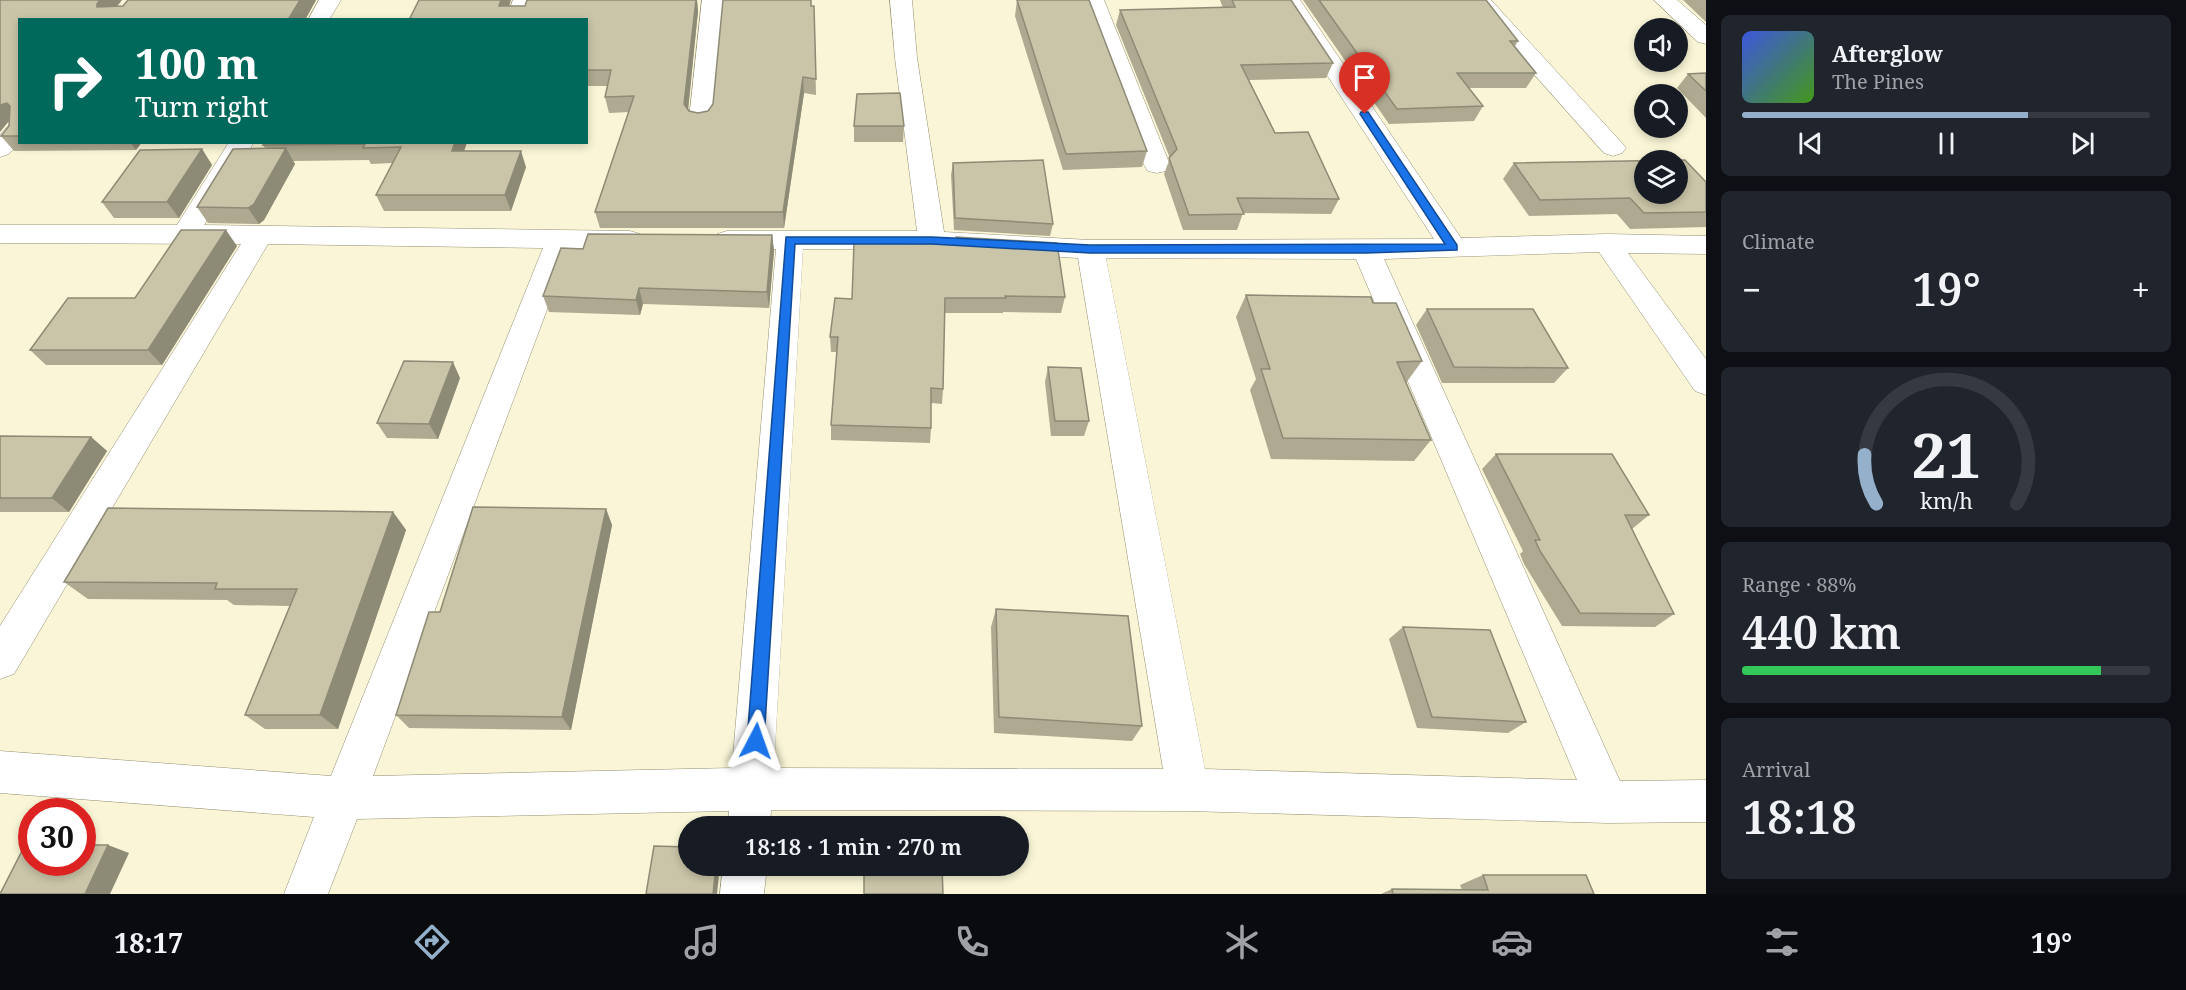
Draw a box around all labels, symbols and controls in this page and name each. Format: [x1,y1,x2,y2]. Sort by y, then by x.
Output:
map controls [1634,18,1688,204]
button: sound [1634,18,1688,72]
text: 100 m [135,34,259,91]
text: Afterglow [1832,38,1943,68]
icon: right [36,42,114,120]
pin [1339,52,1390,114]
icon: arrive [1348,61,1381,94]
text: The Pines [1832,68,1924,95]
button: search [1634,84,1688,138]
text: Turn right [135,88,268,125]
icon: previous [1794,127,1827,160]
icon: pause [1930,127,1963,160]
icon: next [2066,127,2099,160]
button: layers [1634,150,1688,204]
text: Climate [1742,228,1815,255]
text: 19° [1912,258,1981,319]
text: − [1742,267,1761,312]
text: + [2132,267,2150,312]
text: 21 [1911,411,1981,496]
text: km/h [1920,486,1973,515]
text: Range · 88% [1742,571,1856,598]
text: 440 km [1742,601,1901,662]
position arrow [724,709,788,773]
text: Arrival [1742,756,1810,783]
text: 18:18 [1742,786,1857,847]
speed limit sign: 30 [18,798,96,876]
text: 18:18 · 1 min · 270 m [745,831,962,861]
icon: directions [411,921,453,963]
icon: music [681,921,723,963]
icon: phone [951,921,993,963]
icon: climate [1221,921,1263,963]
icon: car [1491,921,1533,963]
icon: filters [1761,921,1803,963]
text: 18:17 [114,924,183,961]
text: 19° [2031,924,2072,961]

